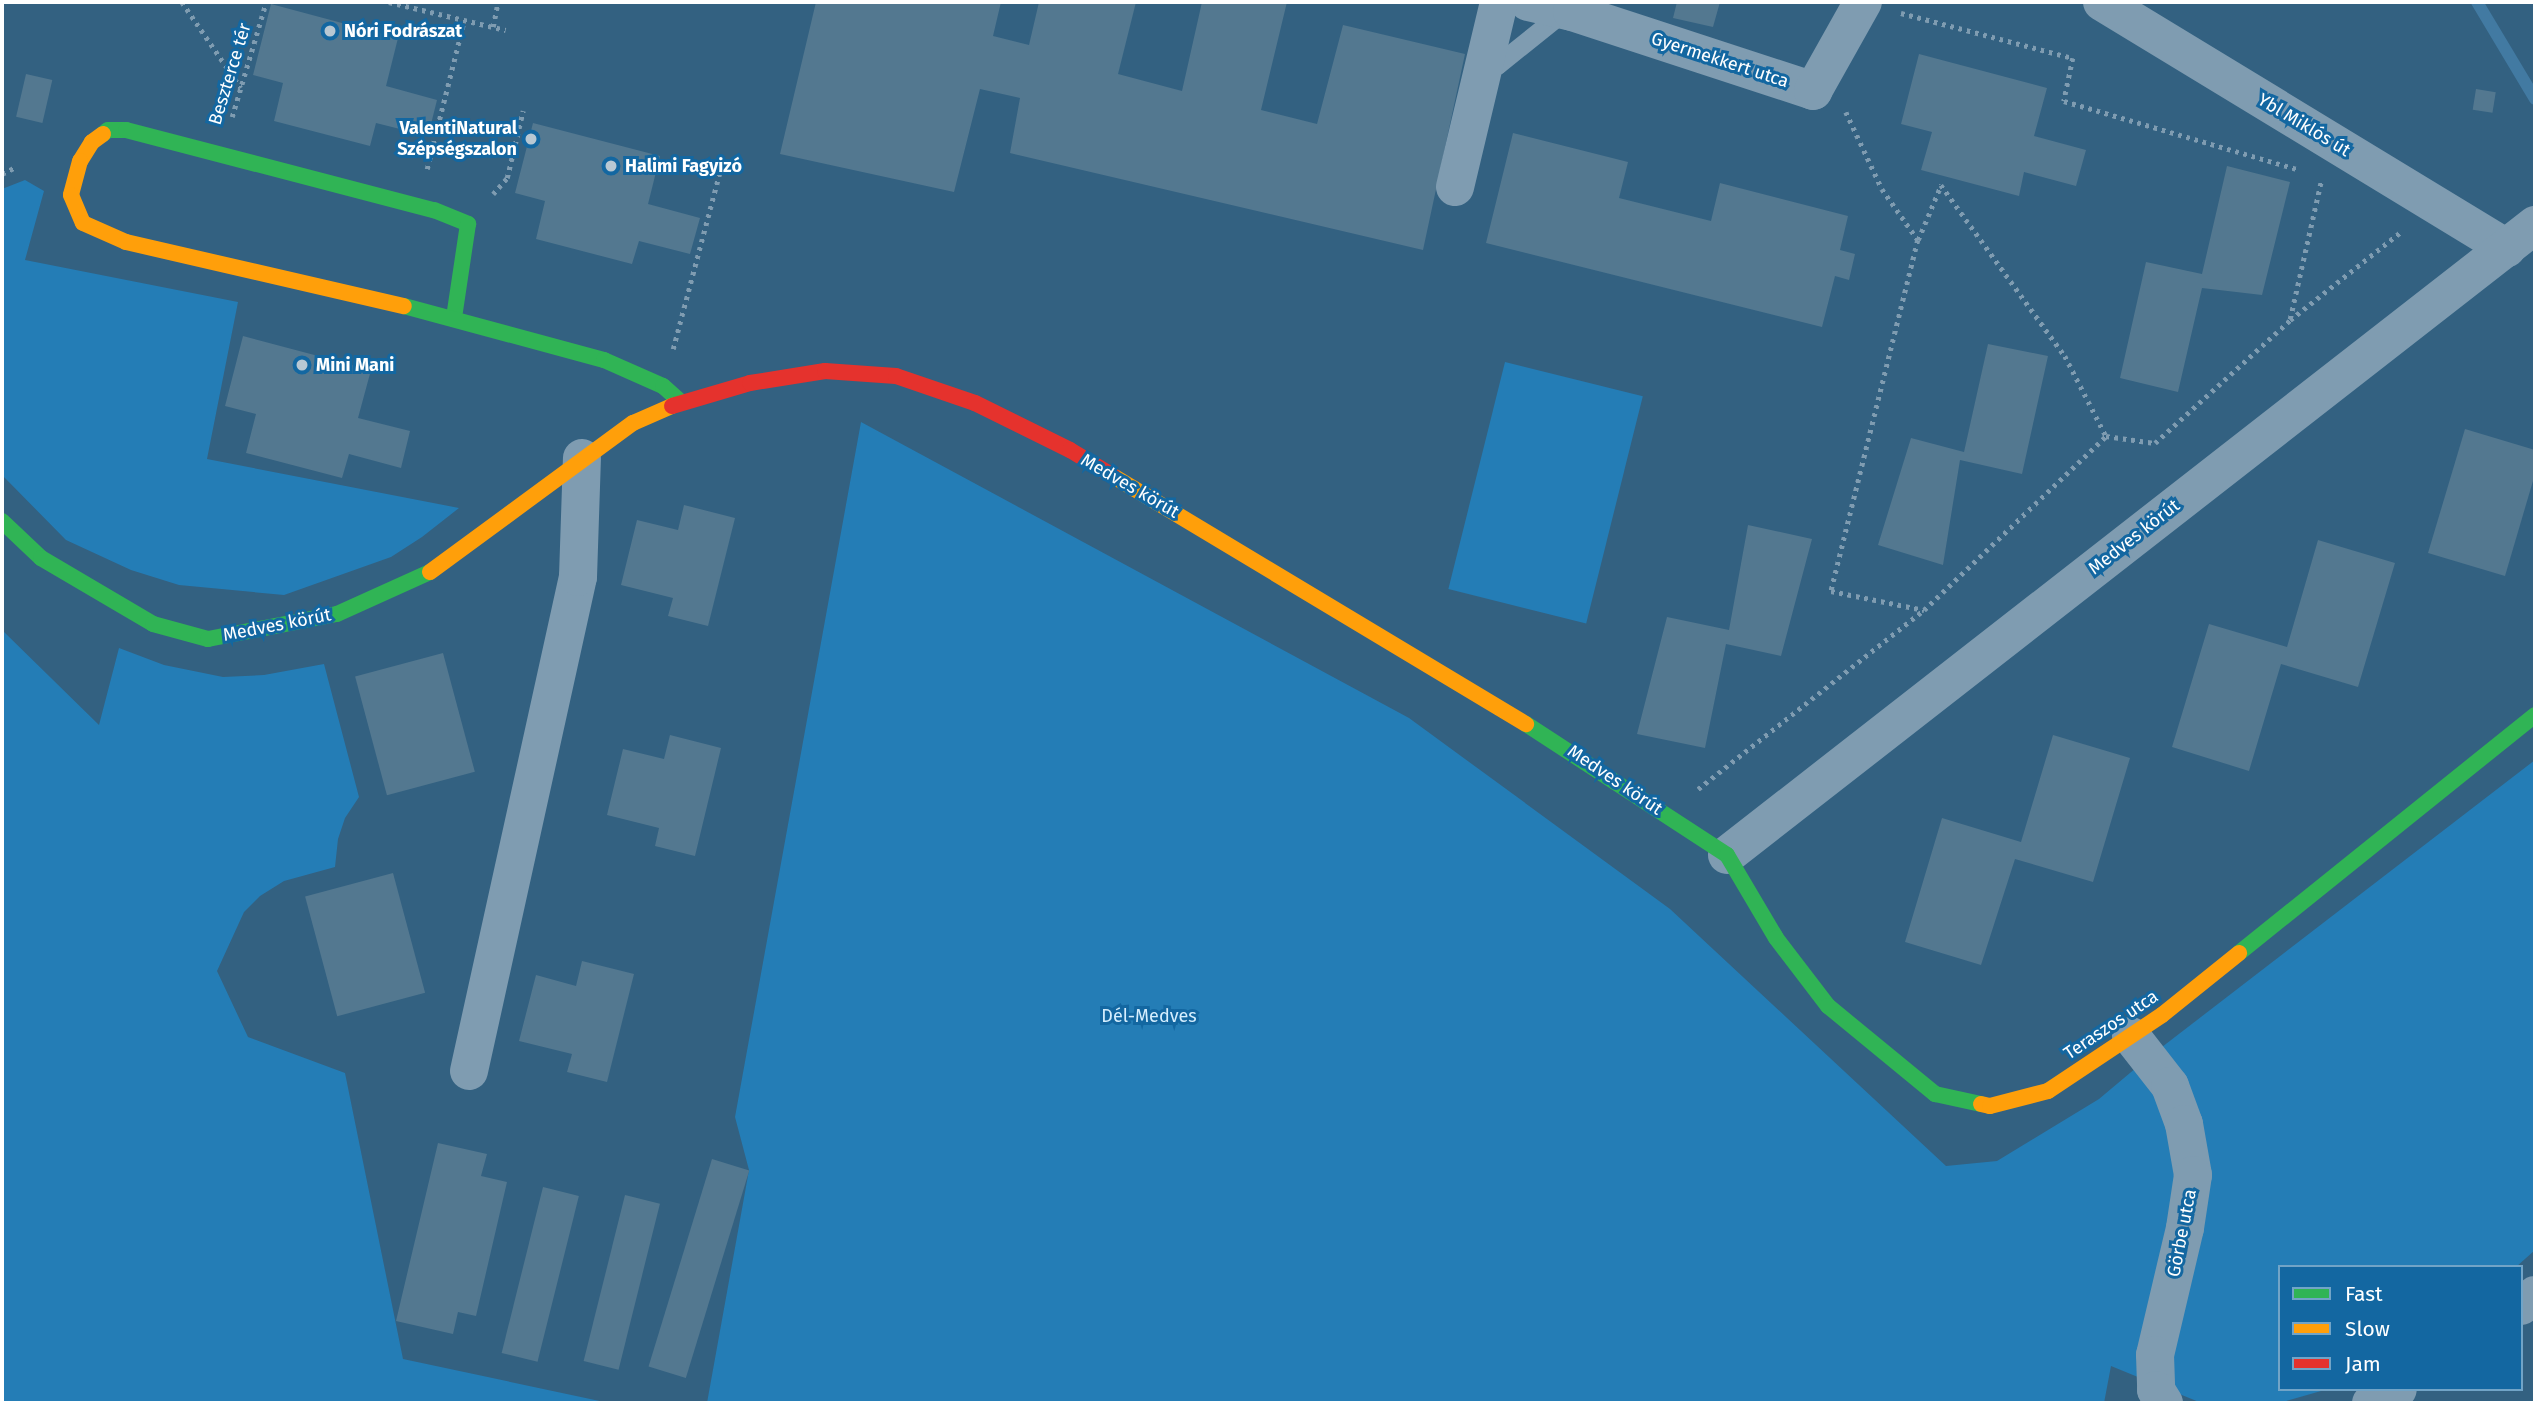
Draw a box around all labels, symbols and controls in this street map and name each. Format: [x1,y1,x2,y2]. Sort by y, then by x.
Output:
place label: Nóri Fodrászat [344,20,462,42]
street label: Beszterce tér [204,21,256,127]
marker: Nóri Fodrászat [322,23,338,39]
street label: Gyermekkert utca [1648,28,1792,92]
street label: Ybl Miklós út [2254,89,2354,161]
place label: ValentiNatural Szépségszalon [397,118,517,160]
marker: ValentiNatural Szépségszalon [523,131,539,147]
place label: Halimi Fagyizó [625,155,742,177]
marker: Halimi Fagyizó [603,158,619,174]
place label: Mini Mani [316,354,394,376]
marker: Mini Mani [294,357,310,373]
street label: Medves körút [1077,449,1183,523]
street label: Medves körút [2084,495,2184,579]
street label: Medves körút [221,604,333,646]
street label: Medves körút [1563,740,1667,820]
street label: Teraszos utca [2060,986,2162,1064]
park label: Dél-Medves [1101,1005,1197,1027]
street label: Görbe utca [2163,1187,2201,1279]
legend [2278,1265,2523,1391]
text: Fast [2345,1281,2383,1307]
text: Slow [2345,1316,2390,1342]
text: Jam [2345,1351,2381,1377]

